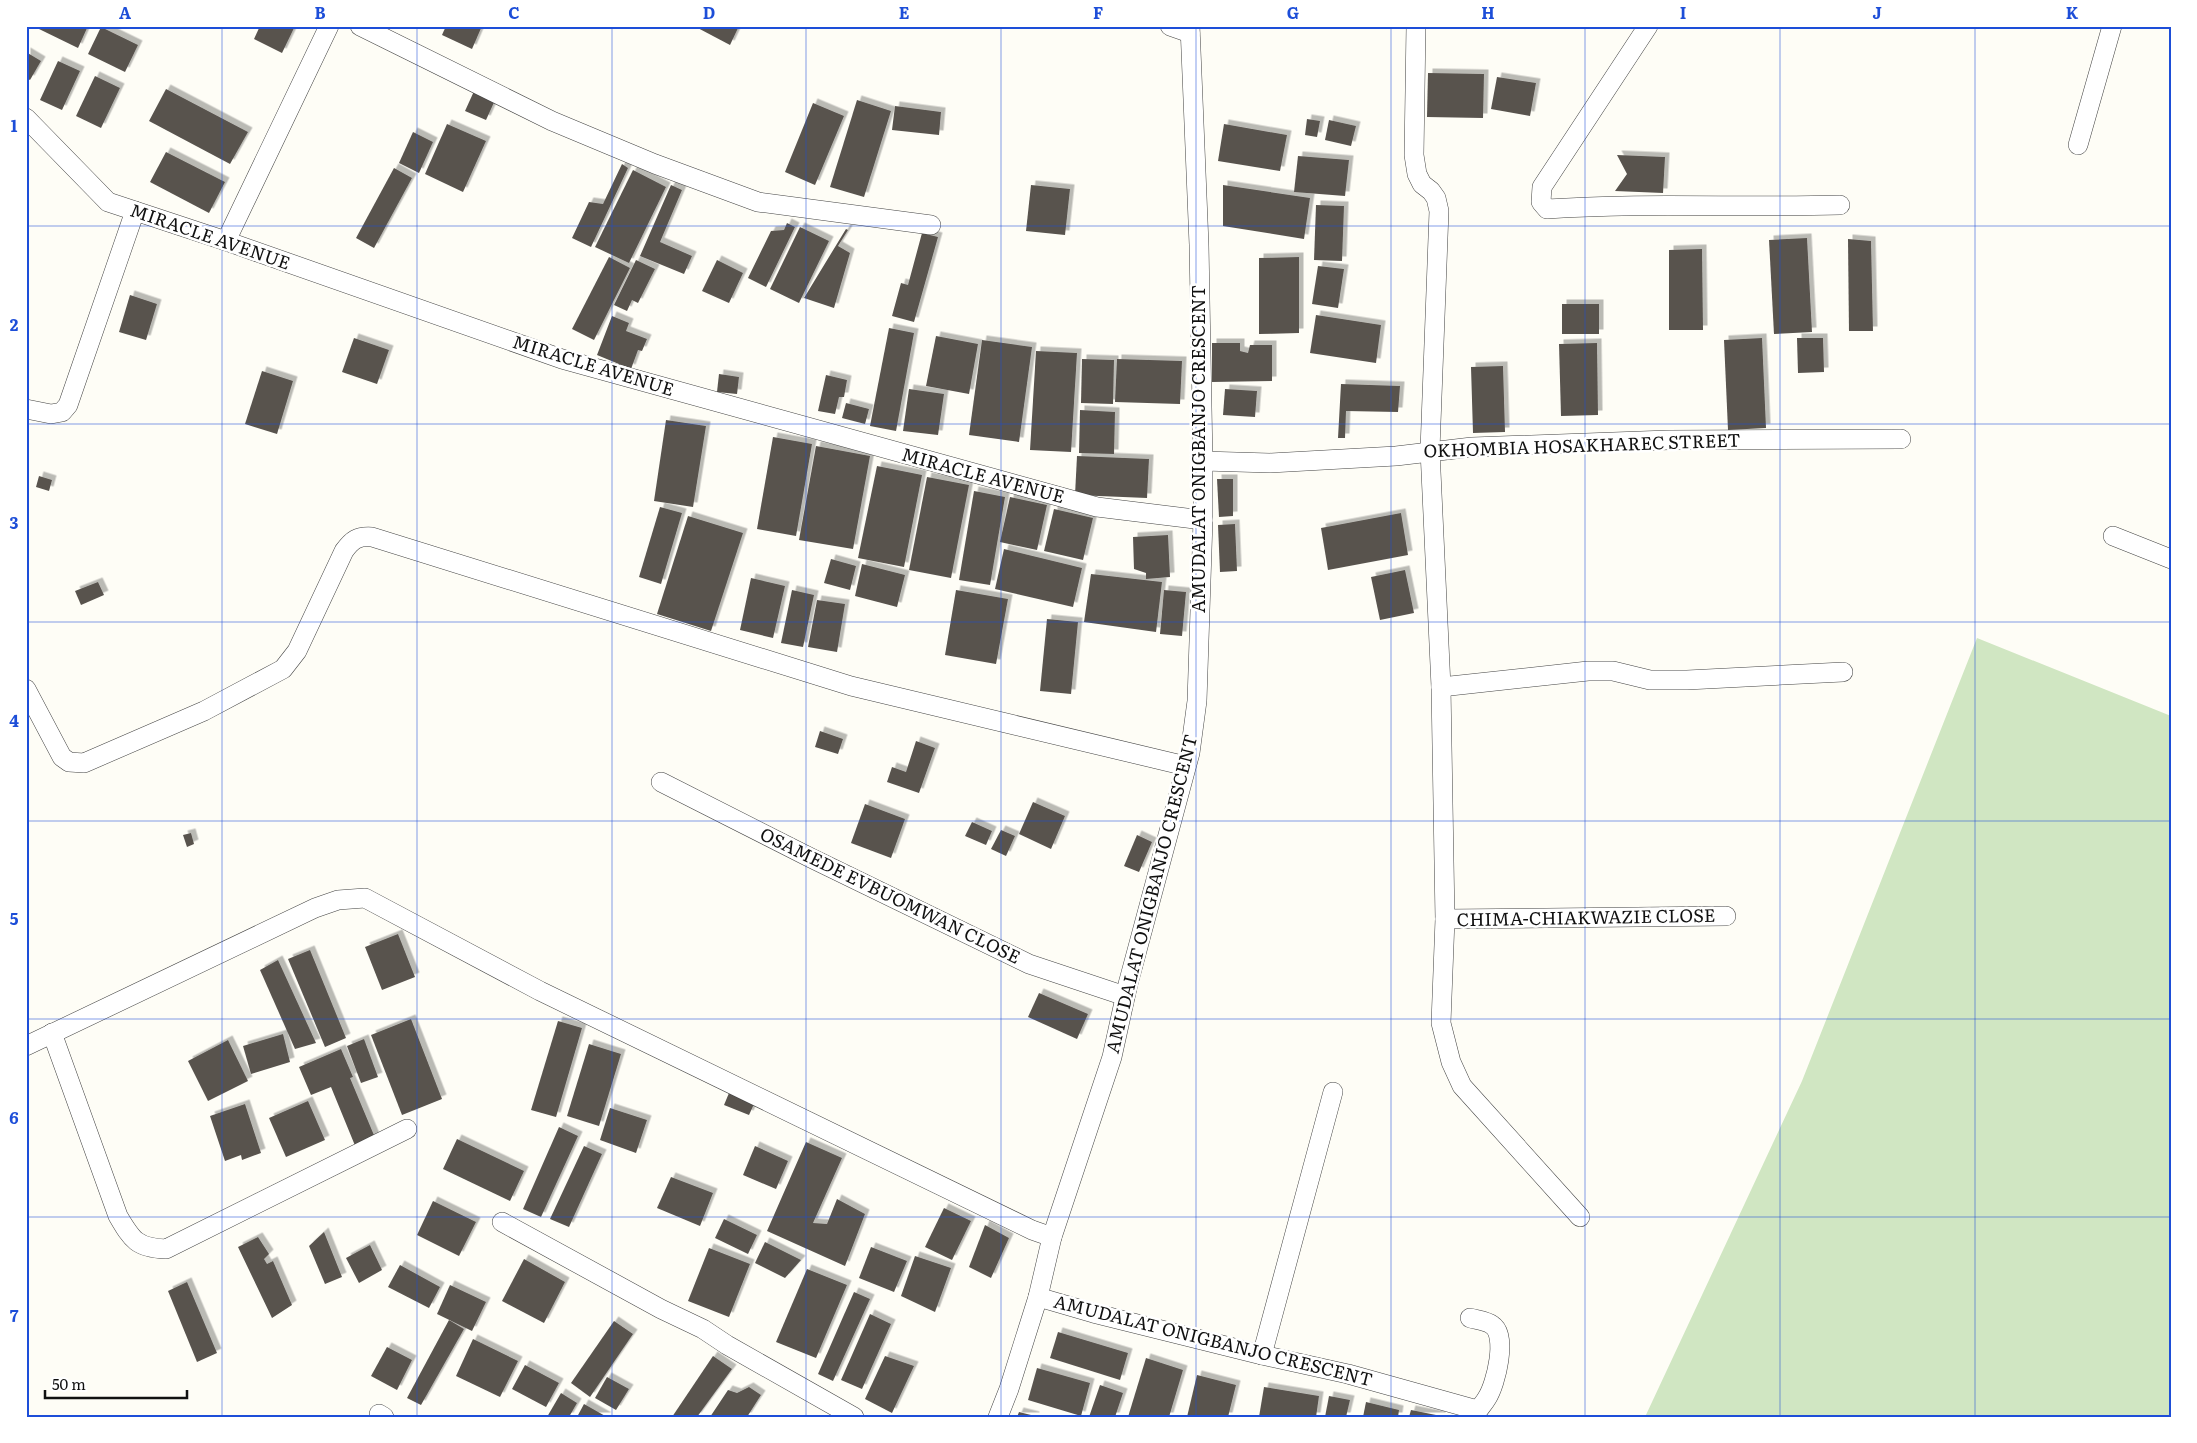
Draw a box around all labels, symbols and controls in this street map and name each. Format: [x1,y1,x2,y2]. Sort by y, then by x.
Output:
text: A [119,0,131,24]
text: B [314,0,326,24]
text: C [508,0,520,24]
text: D [703,0,715,24]
text: E [899,0,910,24]
text: F [1093,0,1103,24]
text: G [1287,0,1299,24]
text: H [1481,0,1495,24]
text: I [1680,0,1686,24]
text: J [1872,0,1882,24]
text: K [2066,0,2079,24]
text: 1 [11,113,18,137]
street label: MIRACLE AVENUE [127,196,294,276]
street label: AMUDALAT ONIGBANJO CRESCENT [1184,285,1211,613]
text: 2 [10,312,19,336]
street label: MIRACLE AVENUE [509,327,677,402]
street label: OKHOMBIA HOSAKHAREC STREET [1423,425,1741,464]
street label: MIRACLE AVENUE [899,440,1068,509]
text: 3 [10,510,19,534]
text: 4 [9,708,19,732]
street label: AMUDALAT ONIGBANJO CRESCENT [1098,731,1203,1056]
street label: OSAMEDE EVBUOMWAN CLOSE [756,820,1025,970]
street label: CHIMA-CHIAKWAZIE CLOSE [1456,901,1716,932]
text: 5 [10,906,19,930]
text: 6 [9,1105,19,1129]
street label: AMUDALAT ONIGBANJO CRESCENT [1051,1287,1376,1392]
text: 7 [10,1303,19,1327]
scale bar [45,1368,188,1400]
text: 50 m [52,1372,86,1395]

